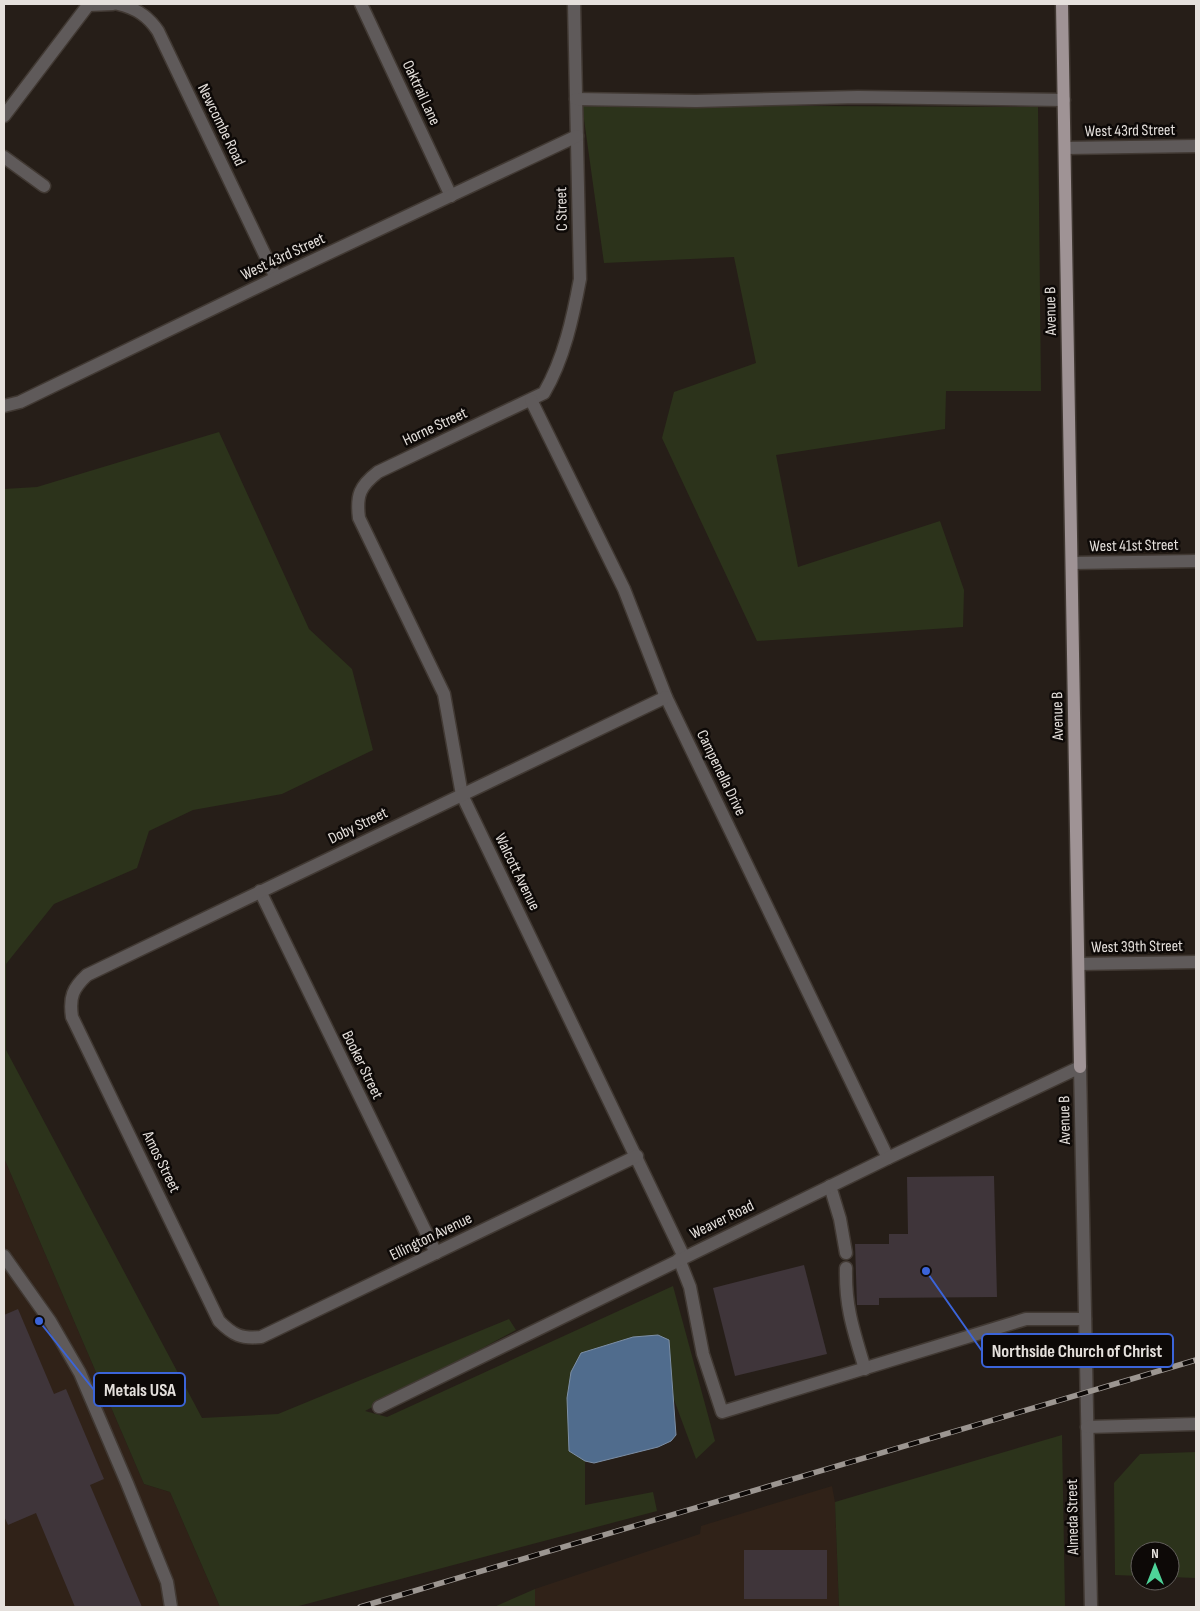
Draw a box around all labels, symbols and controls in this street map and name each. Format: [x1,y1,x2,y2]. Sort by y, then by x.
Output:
street label: Oaktrail Lane [398,58,444,128]
street label: Newcombe Road [193,81,249,169]
street label: West 43rd Street [1085,121,1176,141]
street label: C Street [552,187,572,231]
street label: West 43rd Street [238,229,328,285]
street label: Avenue B [1041,286,1061,337]
street label: Horne Street [400,404,470,450]
street label: West 41st Street [1089,536,1179,556]
street label: Avenue B [1048,691,1068,742]
street label: Campenella Drive [692,727,750,819]
street label: Doby Street [325,803,391,848]
street label: Walcott Avenue [490,830,544,914]
street label: West 39th Street [1091,937,1183,957]
street label: Booker Street [337,1028,387,1102]
street label: Avenue B [1055,1095,1075,1146]
street label: Amos Street [138,1127,184,1196]
street label: Weaver Road [687,1196,757,1244]
street label: Ellington Avenue [387,1209,475,1265]
callout: Northside Church of Christ [982,1334,1173,1367]
text: Northside Church of Christ [992,1341,1162,1362]
callout: Metals USA [94,1373,185,1406]
text: Metals USA [104,1380,176,1401]
street label: Almeda Street [1063,1479,1083,1556]
north arrow [1130,1541,1180,1591]
text: N [1151,1545,1159,1562]

